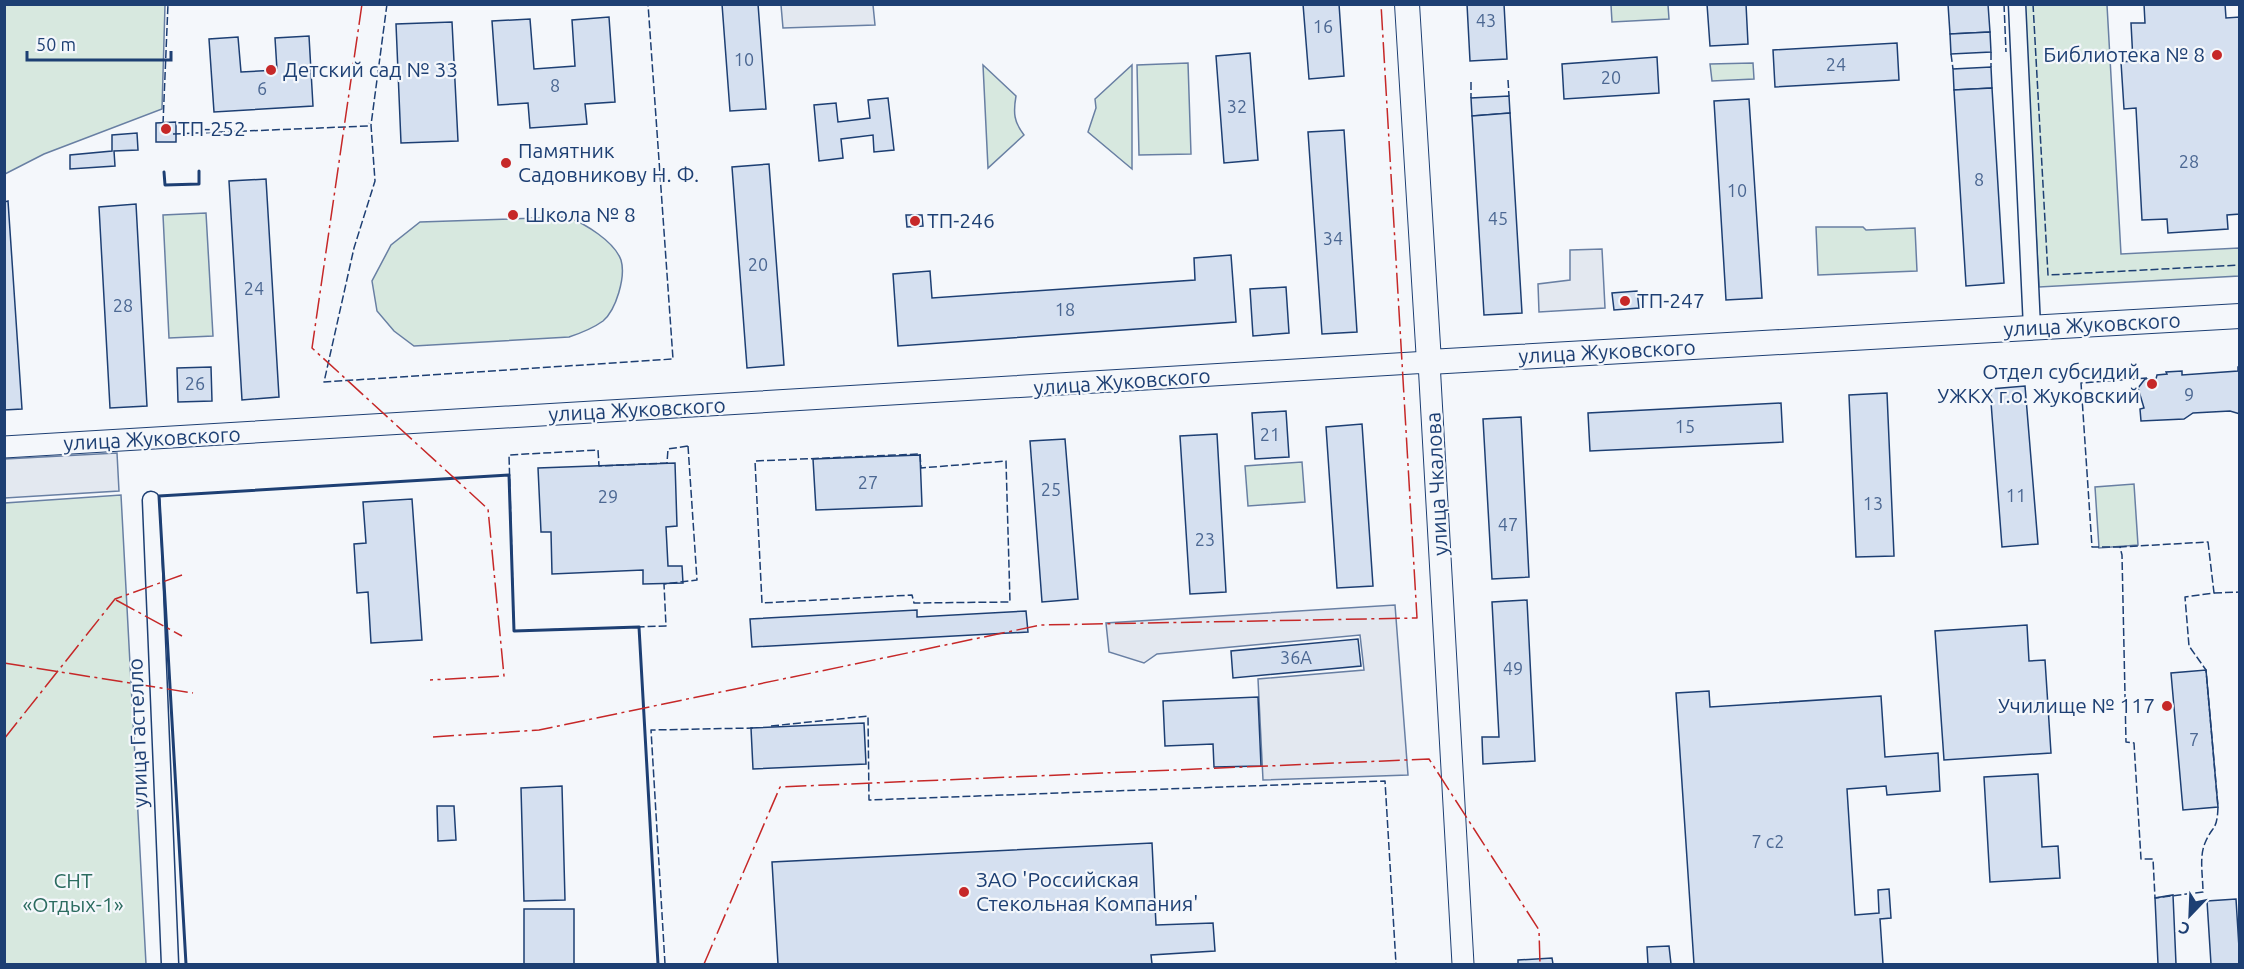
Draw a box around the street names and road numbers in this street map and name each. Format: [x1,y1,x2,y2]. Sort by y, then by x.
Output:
street label: улица Жуковского [2003,307,2181,341]
street label: улица Жуковского [1518,334,1696,368]
street label: улица Жуковского [1033,363,1211,399]
street label: улица Жуковского [548,392,726,426]
street label: улица Чкалова [1420,412,1452,556]
street label: улица Жуковского [63,421,241,455]
street label: улица Гастелло [122,658,152,808]

